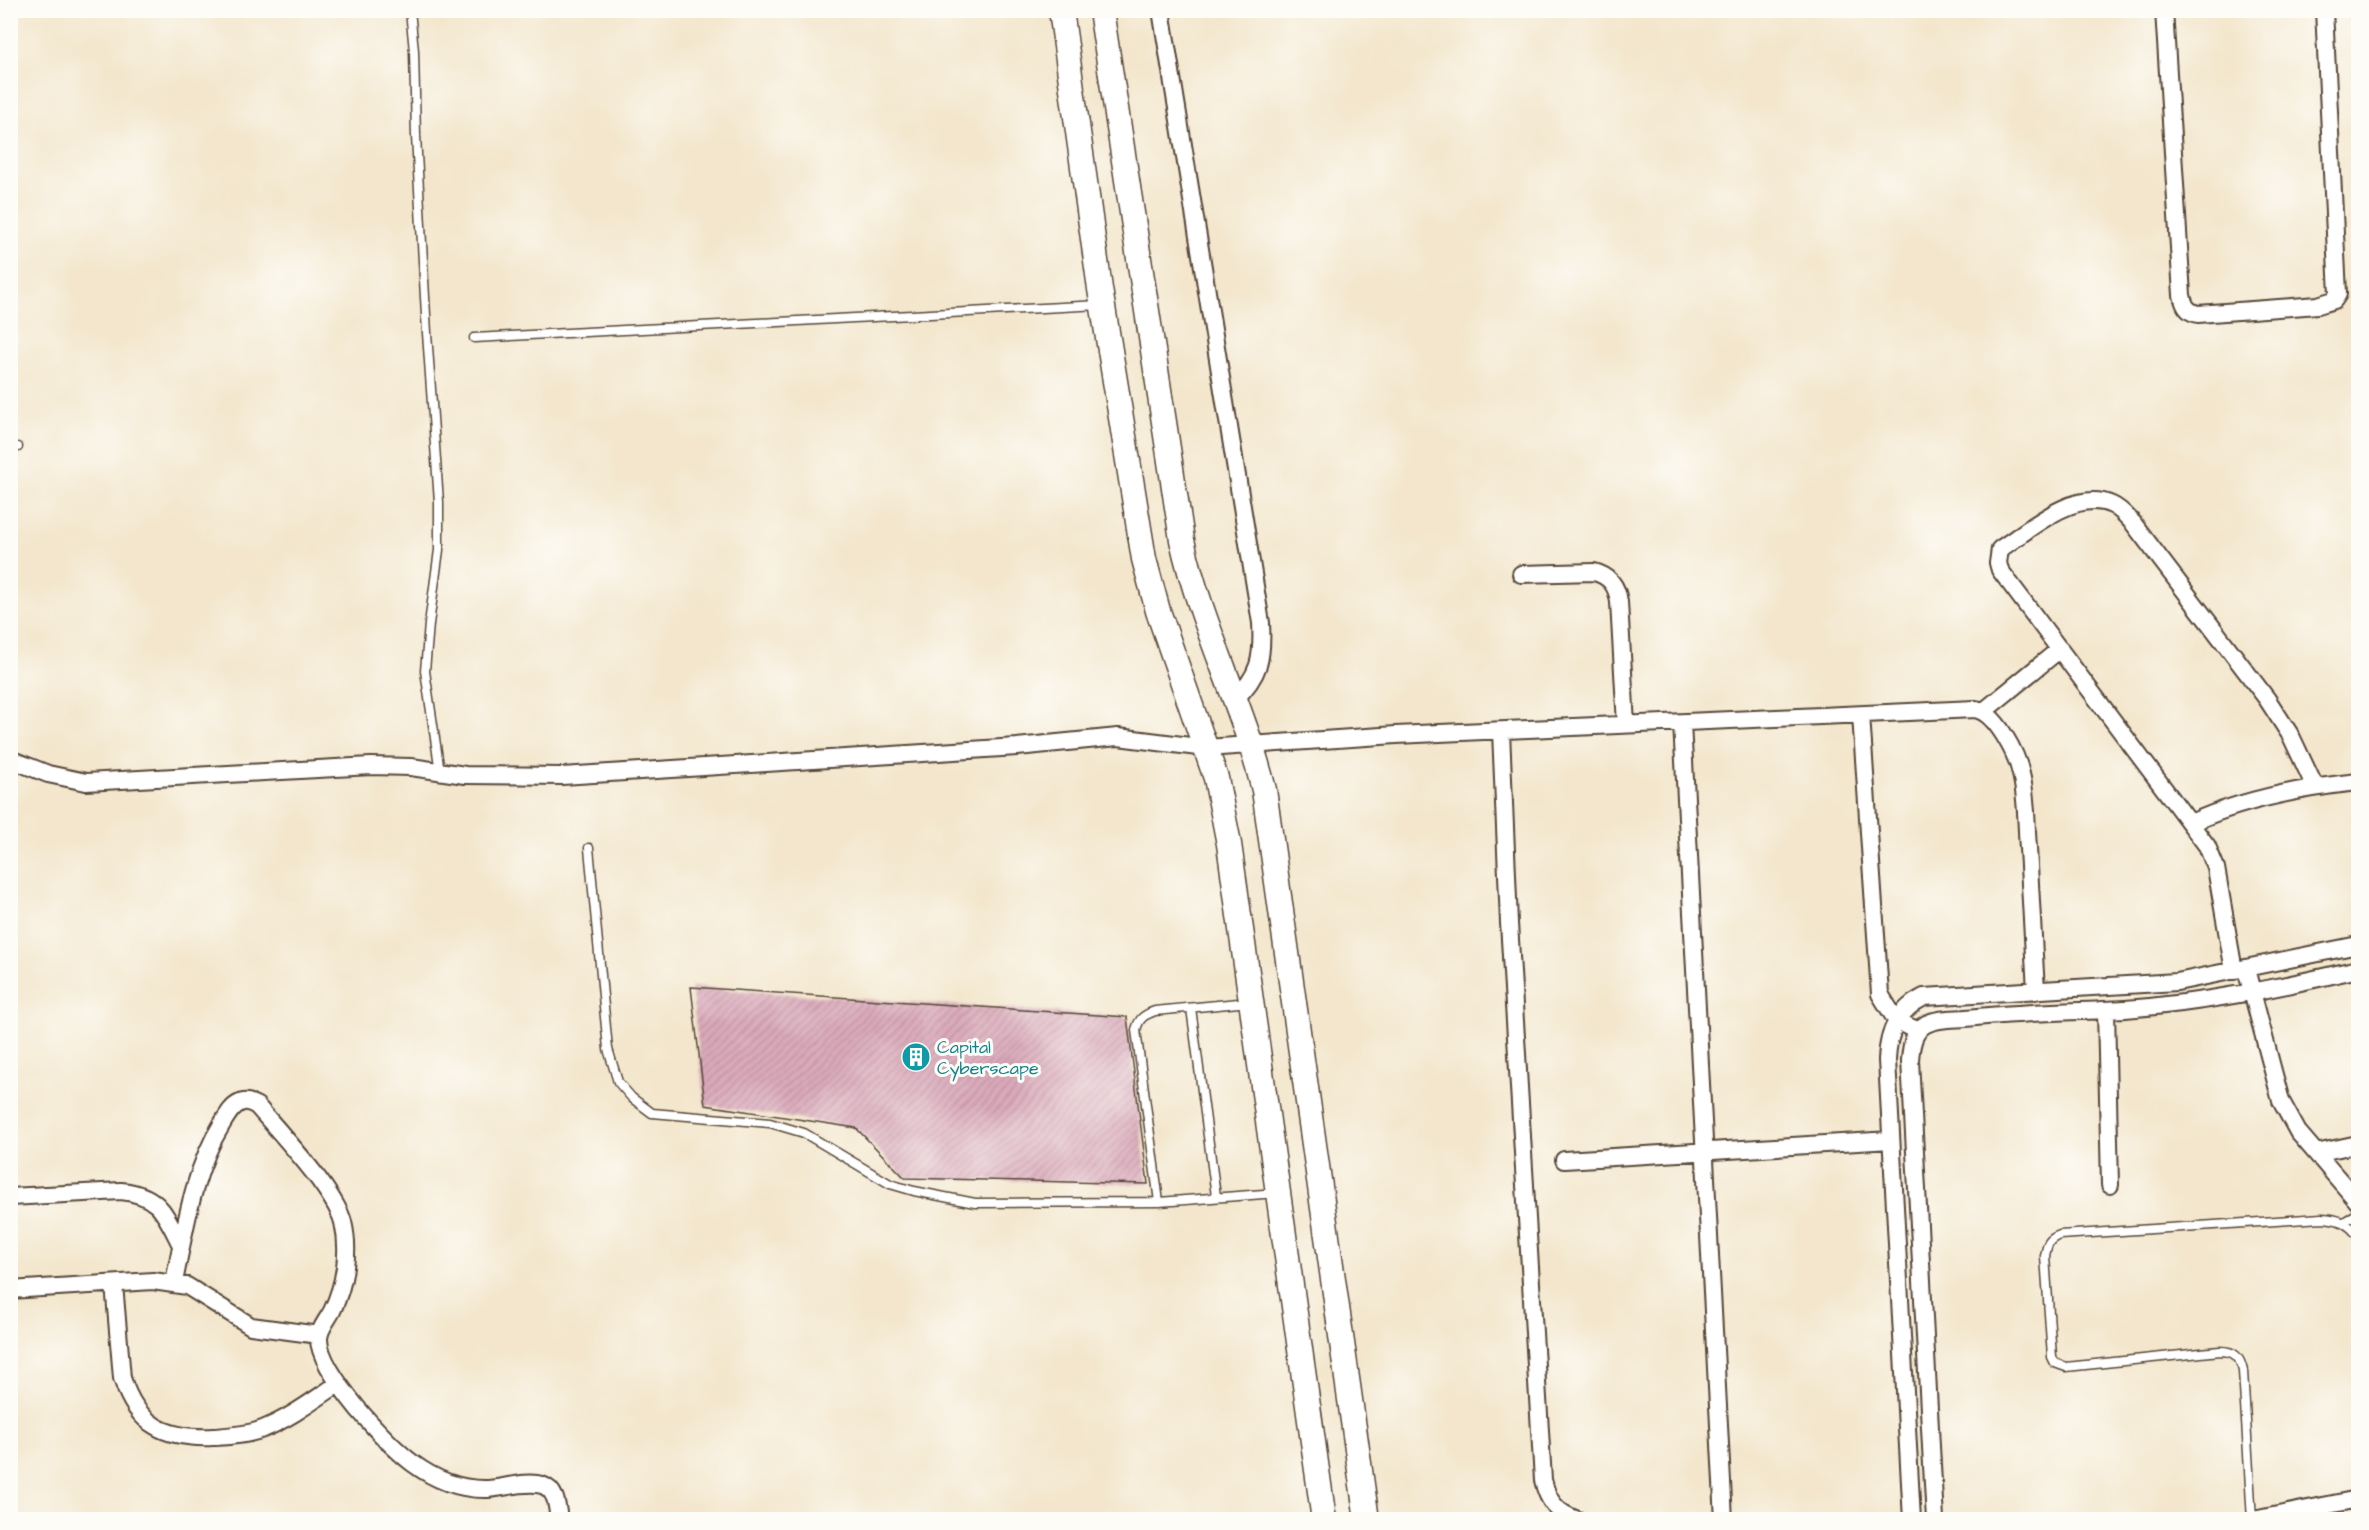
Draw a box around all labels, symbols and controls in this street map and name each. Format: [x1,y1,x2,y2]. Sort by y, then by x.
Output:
place label: Capital Cyberscape [937,1035,1039,1082]
building icon: Capital Cyberscape [900,1041,932,1073]

